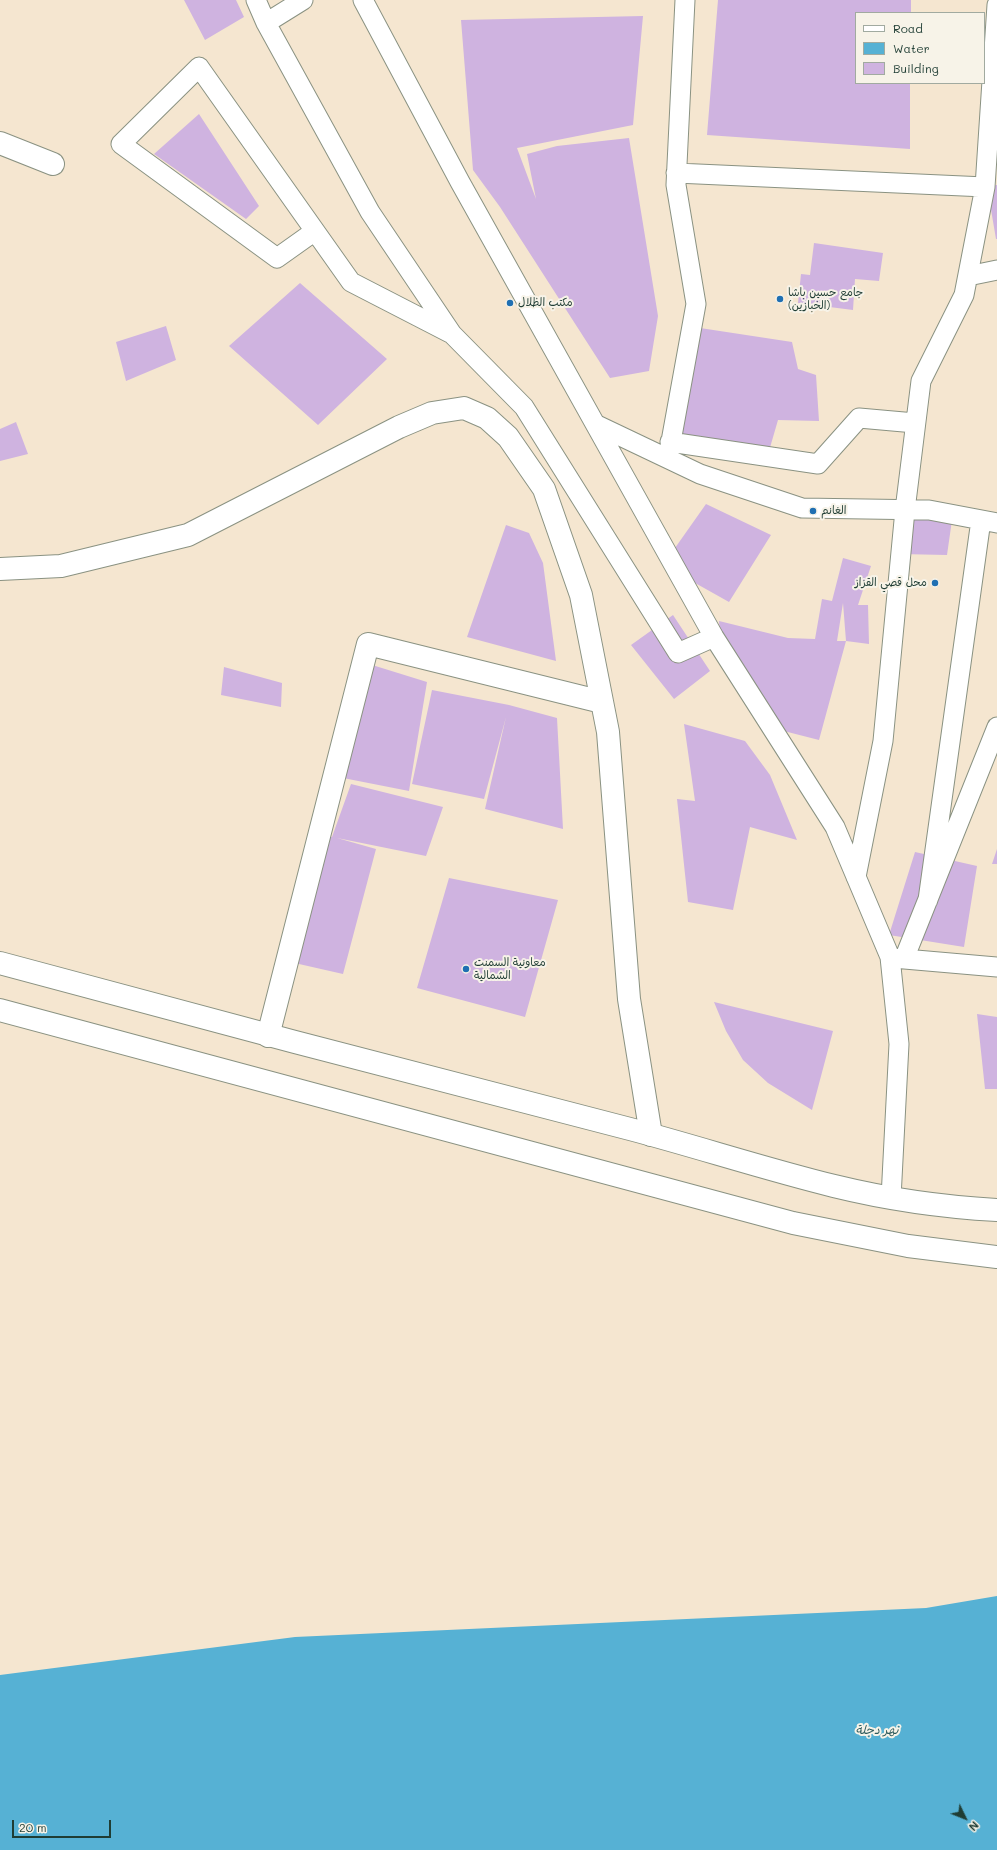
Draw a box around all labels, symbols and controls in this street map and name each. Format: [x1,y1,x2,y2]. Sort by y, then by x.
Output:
legend [855,12,985,84]
text: Road [893,20,923,36]
text: Water [893,40,930,56]
text: Building [893,60,939,76]
place label: جامع حسين باشا (الخبازين) [788,286,863,312]
marker: جامع حسين باشا (الخبازين) [775,294,785,304]
place label: مكتب الظلال [518,296,573,310]
marker: مكتب الظلال [505,298,515,308]
place label: الغانم [821,504,846,518]
marker: الغانم [808,506,818,516]
place label: محل قصي القزاز [855,576,927,590]
marker: محل قصي القزاز [930,578,940,588]
place label: معاونية السمنت الشمالية [474,956,546,982]
marker: معاونية السمنت الشمالية [461,964,471,974]
water label: نهر دجلة [856,1723,898,1737]
north arrow [945,1798,985,1838]
scale bar [14,1812,113,1838]
text: N [966,1818,982,1835]
text: 20 m [19,1819,47,1835]

